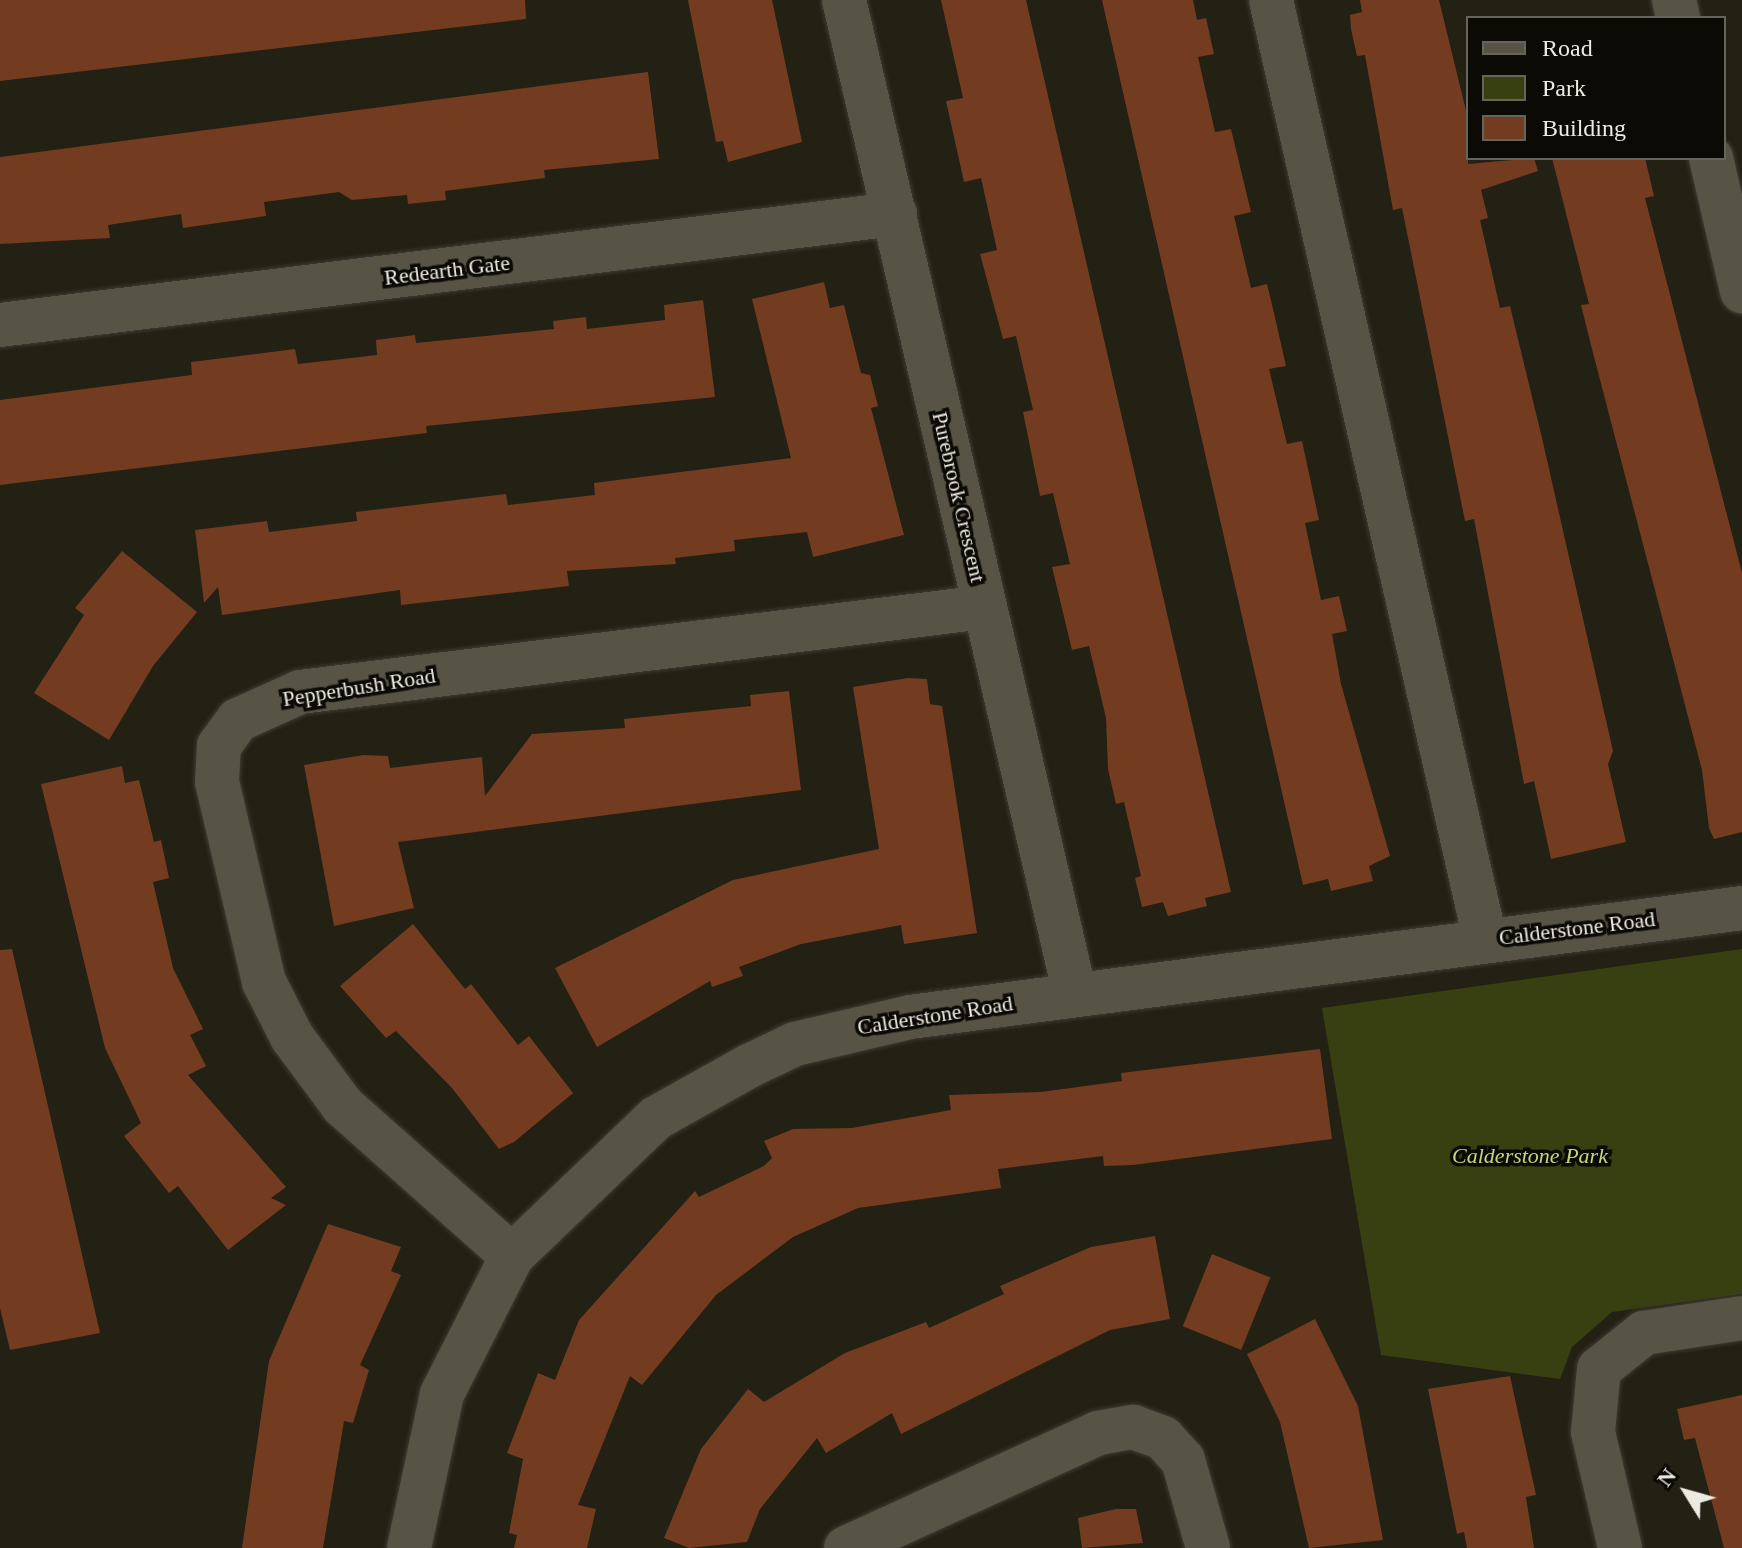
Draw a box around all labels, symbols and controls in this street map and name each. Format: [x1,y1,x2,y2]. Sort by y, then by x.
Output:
legend [1466,16,1726,160]
text: Road [1542,35,1593,61]
text: Park [1542,75,1586,101]
text: Building [1542,115,1626,141]
street label: Redearth Gate [383,249,511,291]
street label: Purebrook Crescent [927,409,991,585]
street label: Pepperbush Road [281,662,437,712]
street label: Calderstone Road [1497,905,1657,951]
street label: Calderstone Road [855,990,1015,1040]
park label: Calderstone Park [1452,1143,1608,1169]
north arrow [1646,1452,1726,1532]
text: N [1652,1463,1681,1491]

